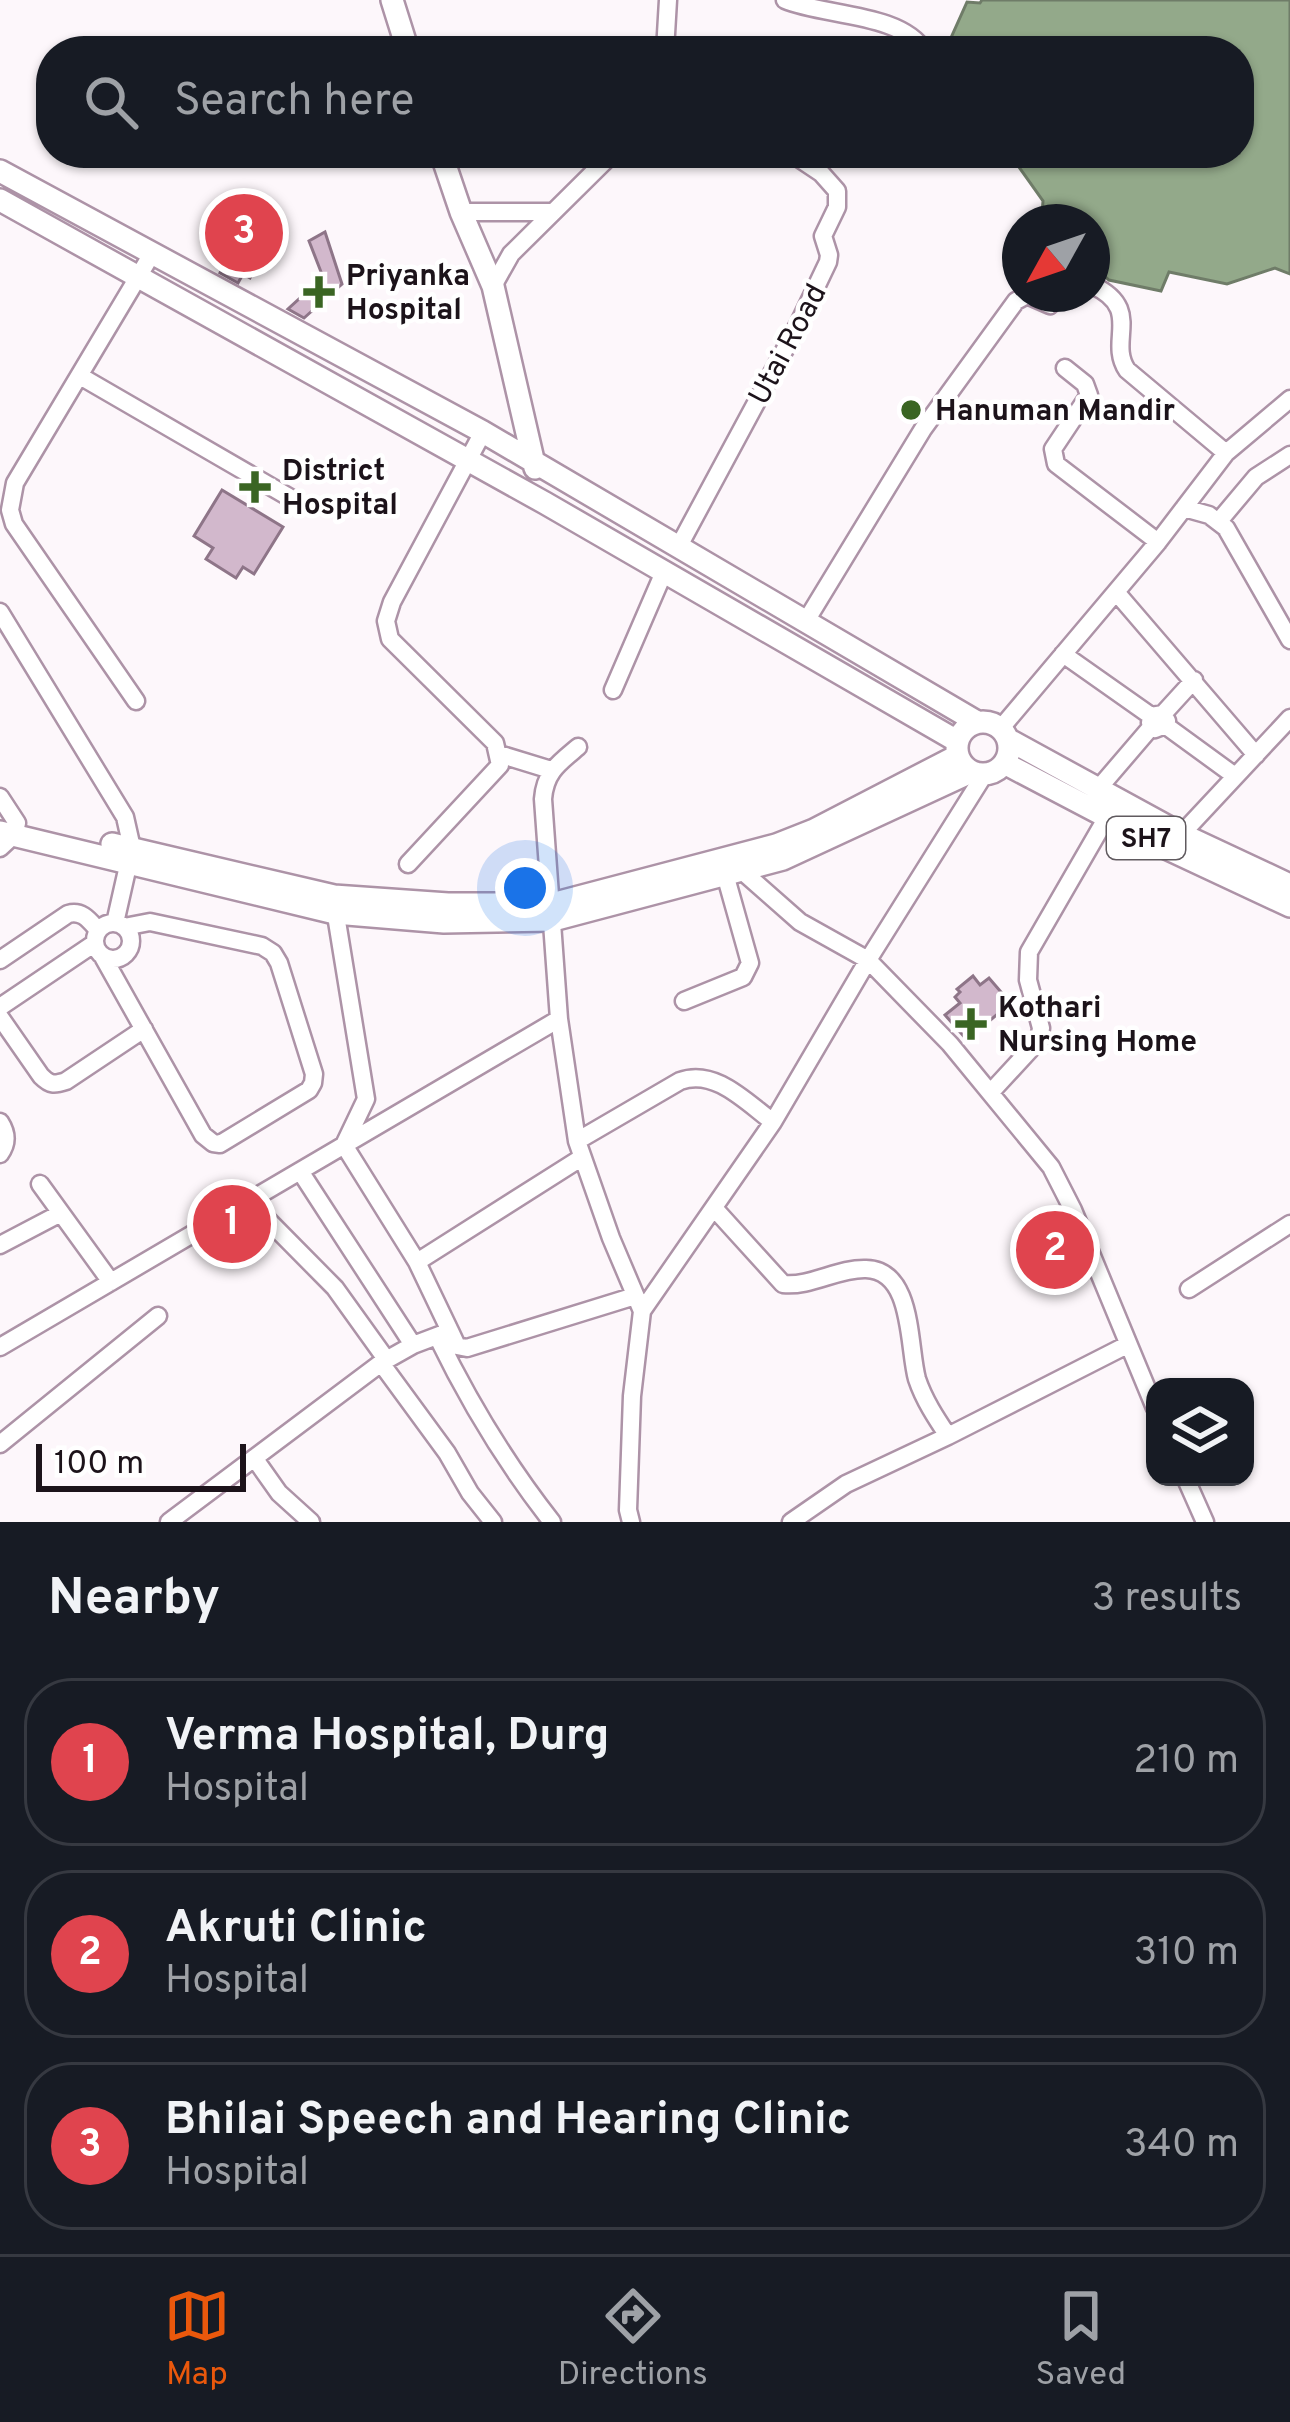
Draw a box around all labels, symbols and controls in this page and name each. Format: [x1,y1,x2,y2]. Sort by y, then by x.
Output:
search box [36,36,1254,168]
icon: search [78,69,144,135]
text: Search here [174,74,414,131]
pin: 3 [205,188,283,278]
north arrow [1002,204,1110,312]
place label: Priyanka Hospital [346,259,470,330]
marker: Priyanka Hospital [303,276,335,308]
street label: Utai Road [742,278,836,412]
place label: Hanuman Mandir [935,394,1175,431]
marker: Hanuman Mandir [898,397,924,423]
place label: District Hospital [282,454,398,525]
marker: District Hospital [239,471,271,503]
road number: SH7 [1107,817,1185,859]
your location [495,858,555,918]
place label: Kothari Nursing Home [998,991,1197,1062]
marker: Kothari Nursing Home [955,1008,987,1040]
pin: 1 [193,1179,271,1269]
pin: 2 [1016,1205,1094,1295]
map controls [1146,1378,1254,1486]
button: layers [1146,1378,1254,1486]
scale bar [36,1438,246,1491]
text: 100 m [54,1444,144,1486]
text: Nearby [48,1568,220,1633]
text: 3 results [1092,1576,1242,1625]
text: Verma Hospital, Durg [165,1709,609,1766]
text: 1 [82,1738,98,1787]
text: 210 m [1133,1738,1239,1787]
text: Hospital [165,1766,309,1815]
text: Akruti Clinic [165,1901,427,1958]
text: 2 [78,1930,102,1979]
text: 310 m [1134,1930,1239,1979]
text: Hospital [165,1958,309,2007]
text: Bhilai Speech and Hearing Clinic [165,2093,851,2150]
text: 3 [78,2122,102,2171]
text: 340 m [1124,2122,1239,2171]
text: Hospital [165,2150,309,2199]
tab: Map [164,2283,230,2397]
tab: Directions [558,2283,708,2397]
tab: Saved [1035,2283,1126,2397]

